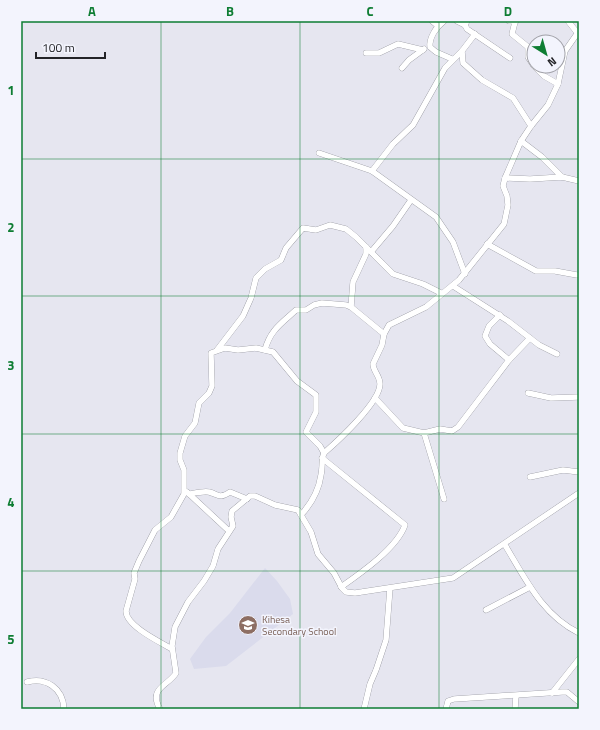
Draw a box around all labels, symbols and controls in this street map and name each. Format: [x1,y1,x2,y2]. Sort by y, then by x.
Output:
text: A [88,1,96,21]
text: B [226,1,234,21]
text: C [366,1,374,21]
text: D [504,1,512,21]
scale bar [36,34,105,60]
north arrow [526,34,566,74]
text: 100 m [42,38,75,57]
text: N [544,53,560,71]
text: 1 [7,80,15,100]
text: 2 [7,217,15,237]
text: 3 [7,355,15,375]
text: 4 [7,492,15,512]
place label: Kihesa Secondary School [262,612,336,639]
school or university icon: Kihesa Secondary School [237,614,259,636]
text: 5 [7,629,15,649]

